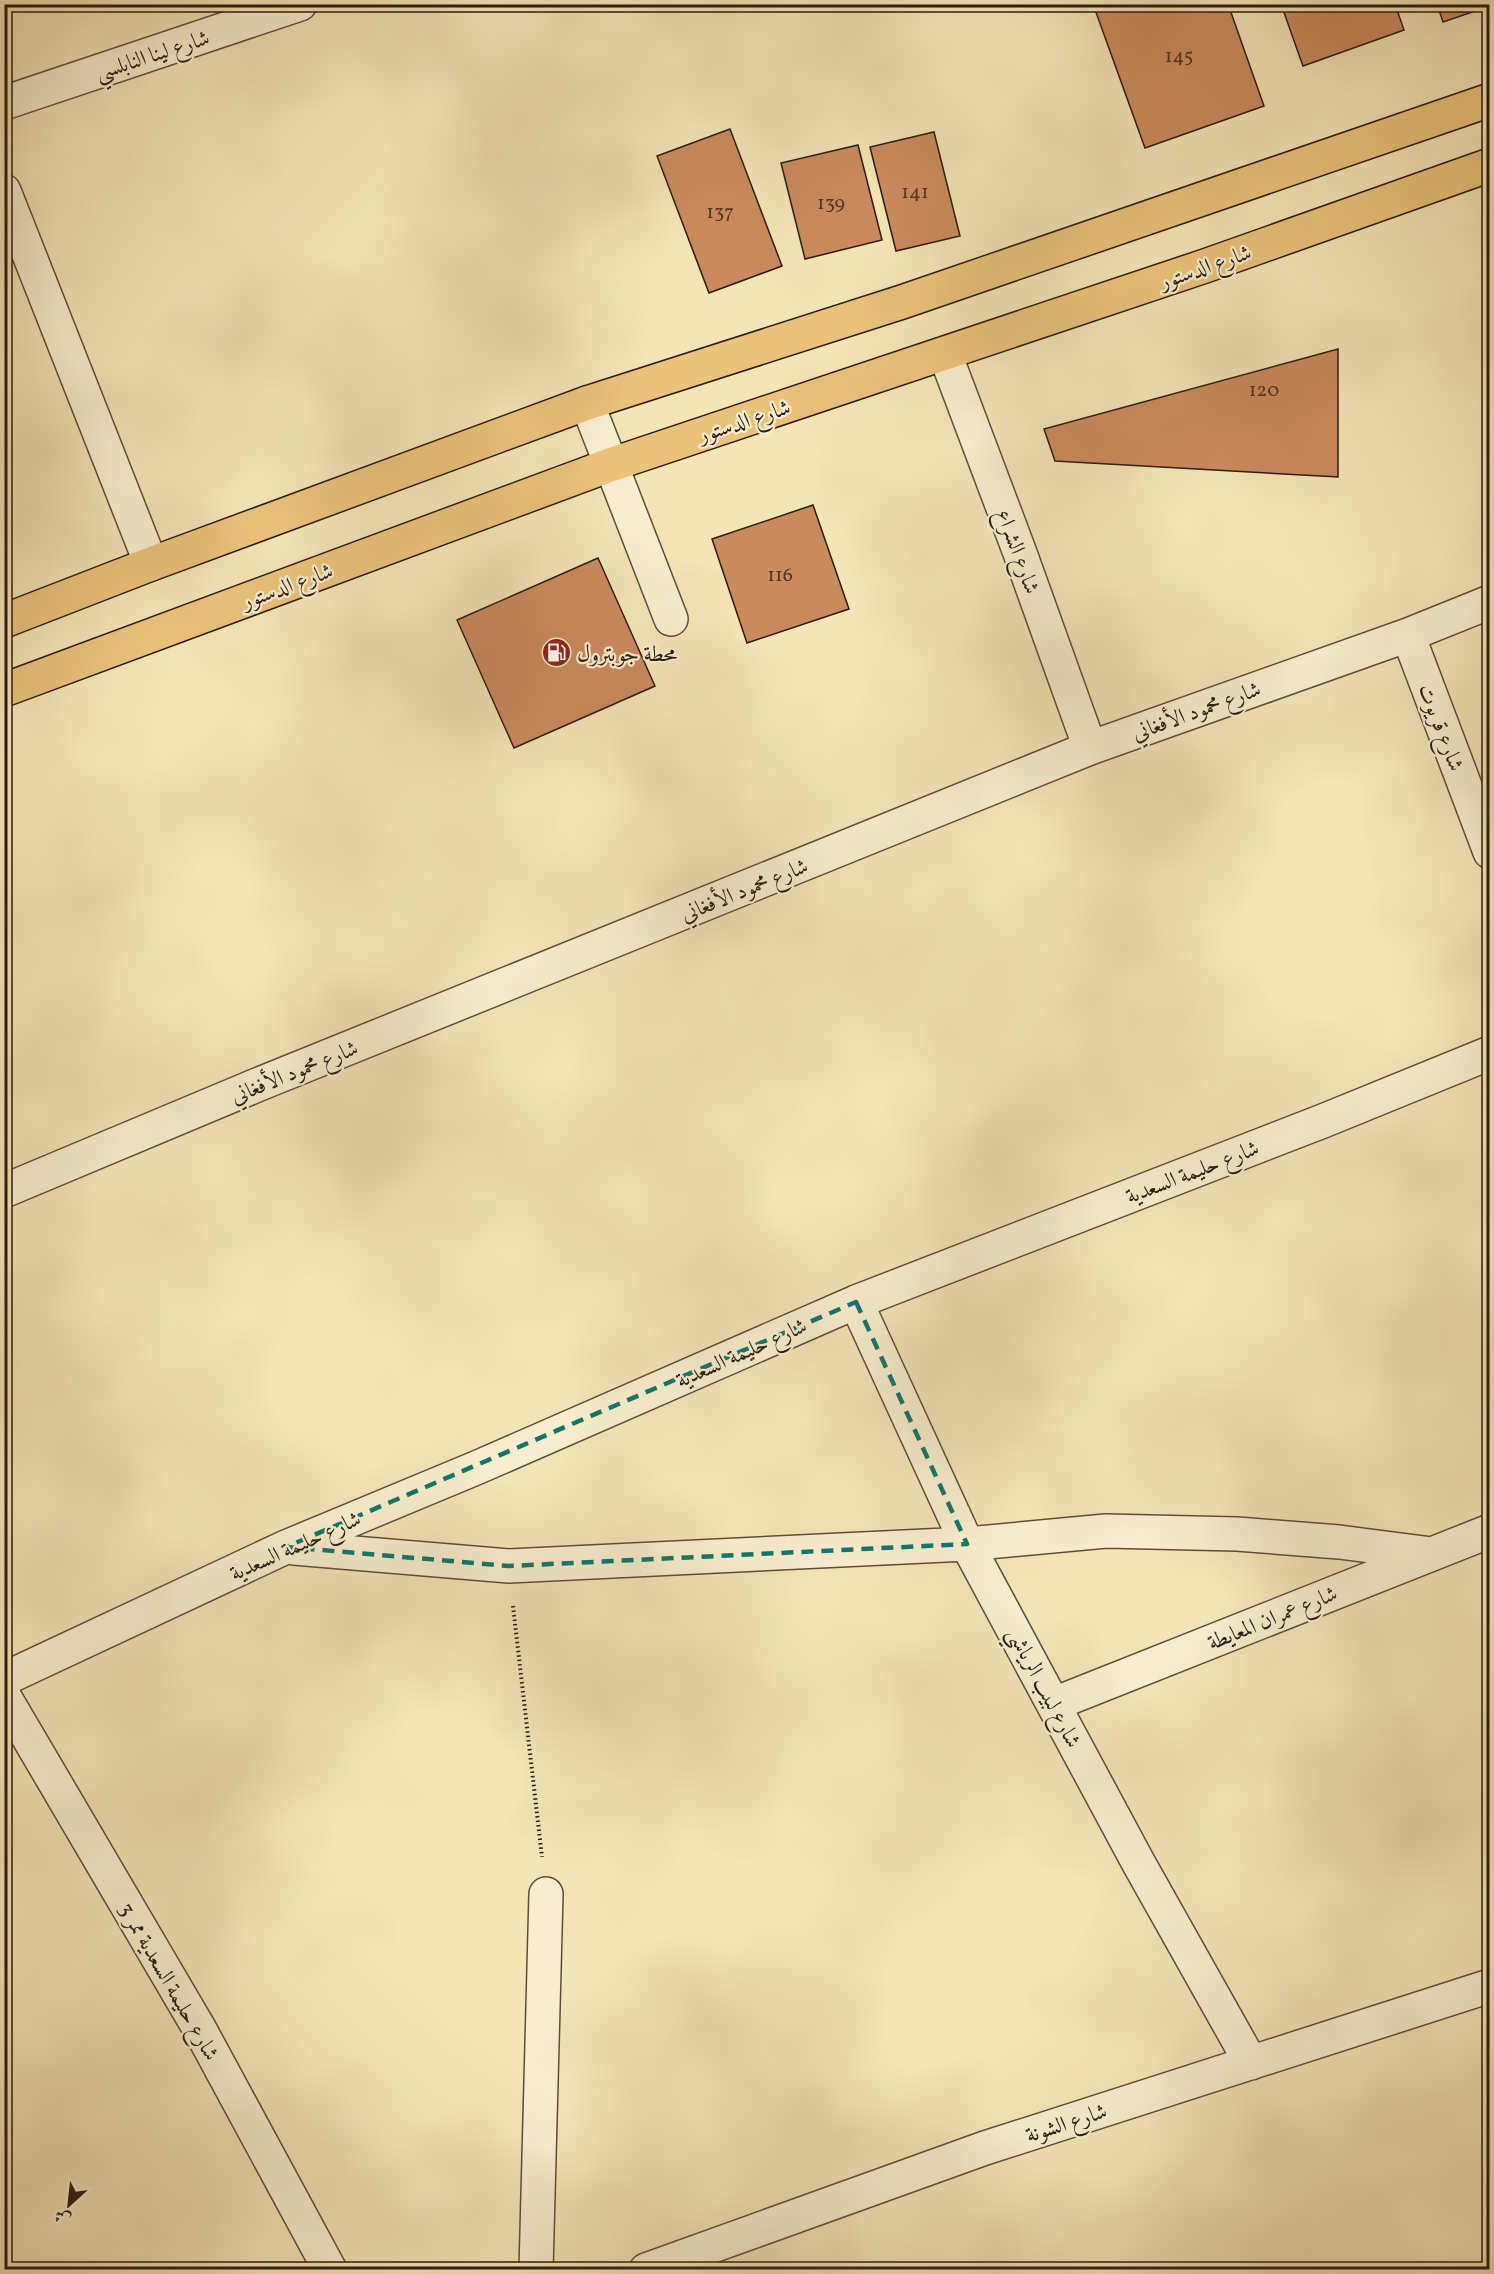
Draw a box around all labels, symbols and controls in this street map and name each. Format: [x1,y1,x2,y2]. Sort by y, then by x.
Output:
street label: شارع لينا النابلسي [92,23,215,92]
house number: 145 [1165,43,1193,71]
house number: 141 [901,179,929,207]
house number: 139 [817,190,845,218]
house number: 137 [706,199,734,227]
street label: شارع الدستور [1154,238,1256,300]
house number: 120 [1249,377,1279,405]
street label: شارع الدستور [693,393,795,453]
street label: شارع الشراع [986,505,1046,599]
street label: شارع الدستور [236,556,338,620]
house number: 116 [767,562,793,590]
fuel station icon: محطة جوبترول [540,637,572,669]
place label: محطة جوبترول [577,640,678,671]
street label: شارع محمود الأفغاني [1127,673,1266,751]
street label: شارع قريوت [1408,680,1471,777]
street label: شارع محمود الأفغاني [676,850,814,932]
street label: شارع محمود الأفغاني [226,1032,364,1114]
street label: شارع حليمة السعدية [1122,1134,1264,1214]
street label: شارع حليمة السعدية [671,1312,813,1398]
street label: شارع حليمة السعدية [225,1505,367,1591]
street label: شارع عمران المعايطة [1203,1579,1343,1660]
street label: شارع لبيب الرياشي [995,1622,1088,1755]
street label: شارع حليمة السعدية ممر 3 [109,1897,226,2068]
street label: شارع الشونة [1022,2097,1112,2153]
north arrow [39,2175,99,2235]
text: ش [51,2203,75,2230]

